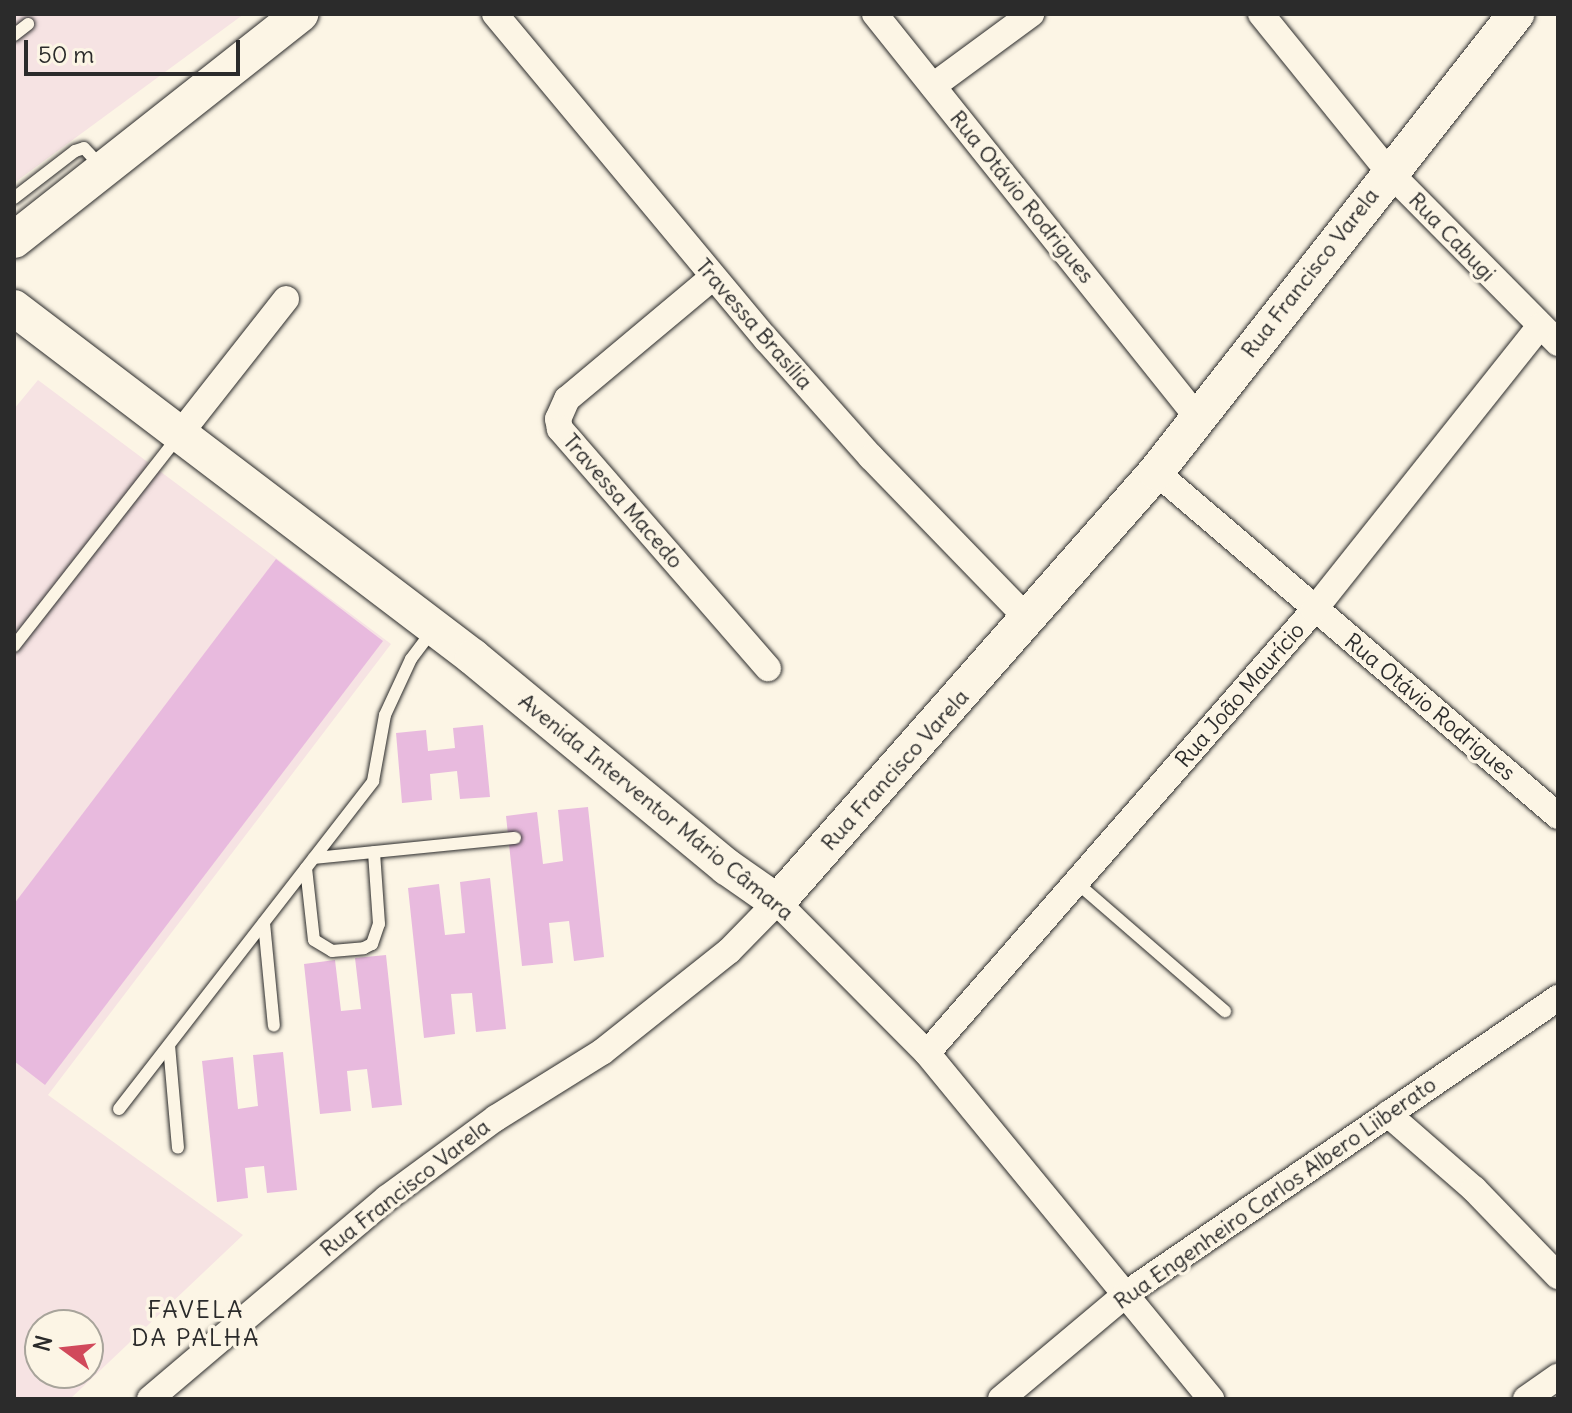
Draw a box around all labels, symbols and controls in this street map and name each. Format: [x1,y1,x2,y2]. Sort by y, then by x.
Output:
scale bar [28,24,244,74]
text: 50 m [38,39,94,69]
street label: Rua Otávio Rodrigues [944,105,1100,289]
street label: Rua Francisco Varela [1236,183,1384,363]
street label: Rua Cabugi [1403,187,1501,287]
street label: Travessa Brasília [690,253,818,395]
street label: Travessa Macedo [557,428,689,574]
street label: Rua João Maurício [1170,617,1310,773]
street label: Rua Otávio Rodrigues [1339,628,1521,786]
street label: Rua Francisco Varela [816,684,974,856]
street label: Avenida Interventor Mário Câmara [513,688,799,926]
street label: Rua Engenheiro Carlos Albero Liiberato [1109,1071,1441,1315]
street label: Rua Francisco Varela [315,1114,495,1262]
district label: FAVELA DA PALHA [132,1296,260,1352]
north arrow [24,1309,104,1389]
text: N [27,1332,58,1354]

